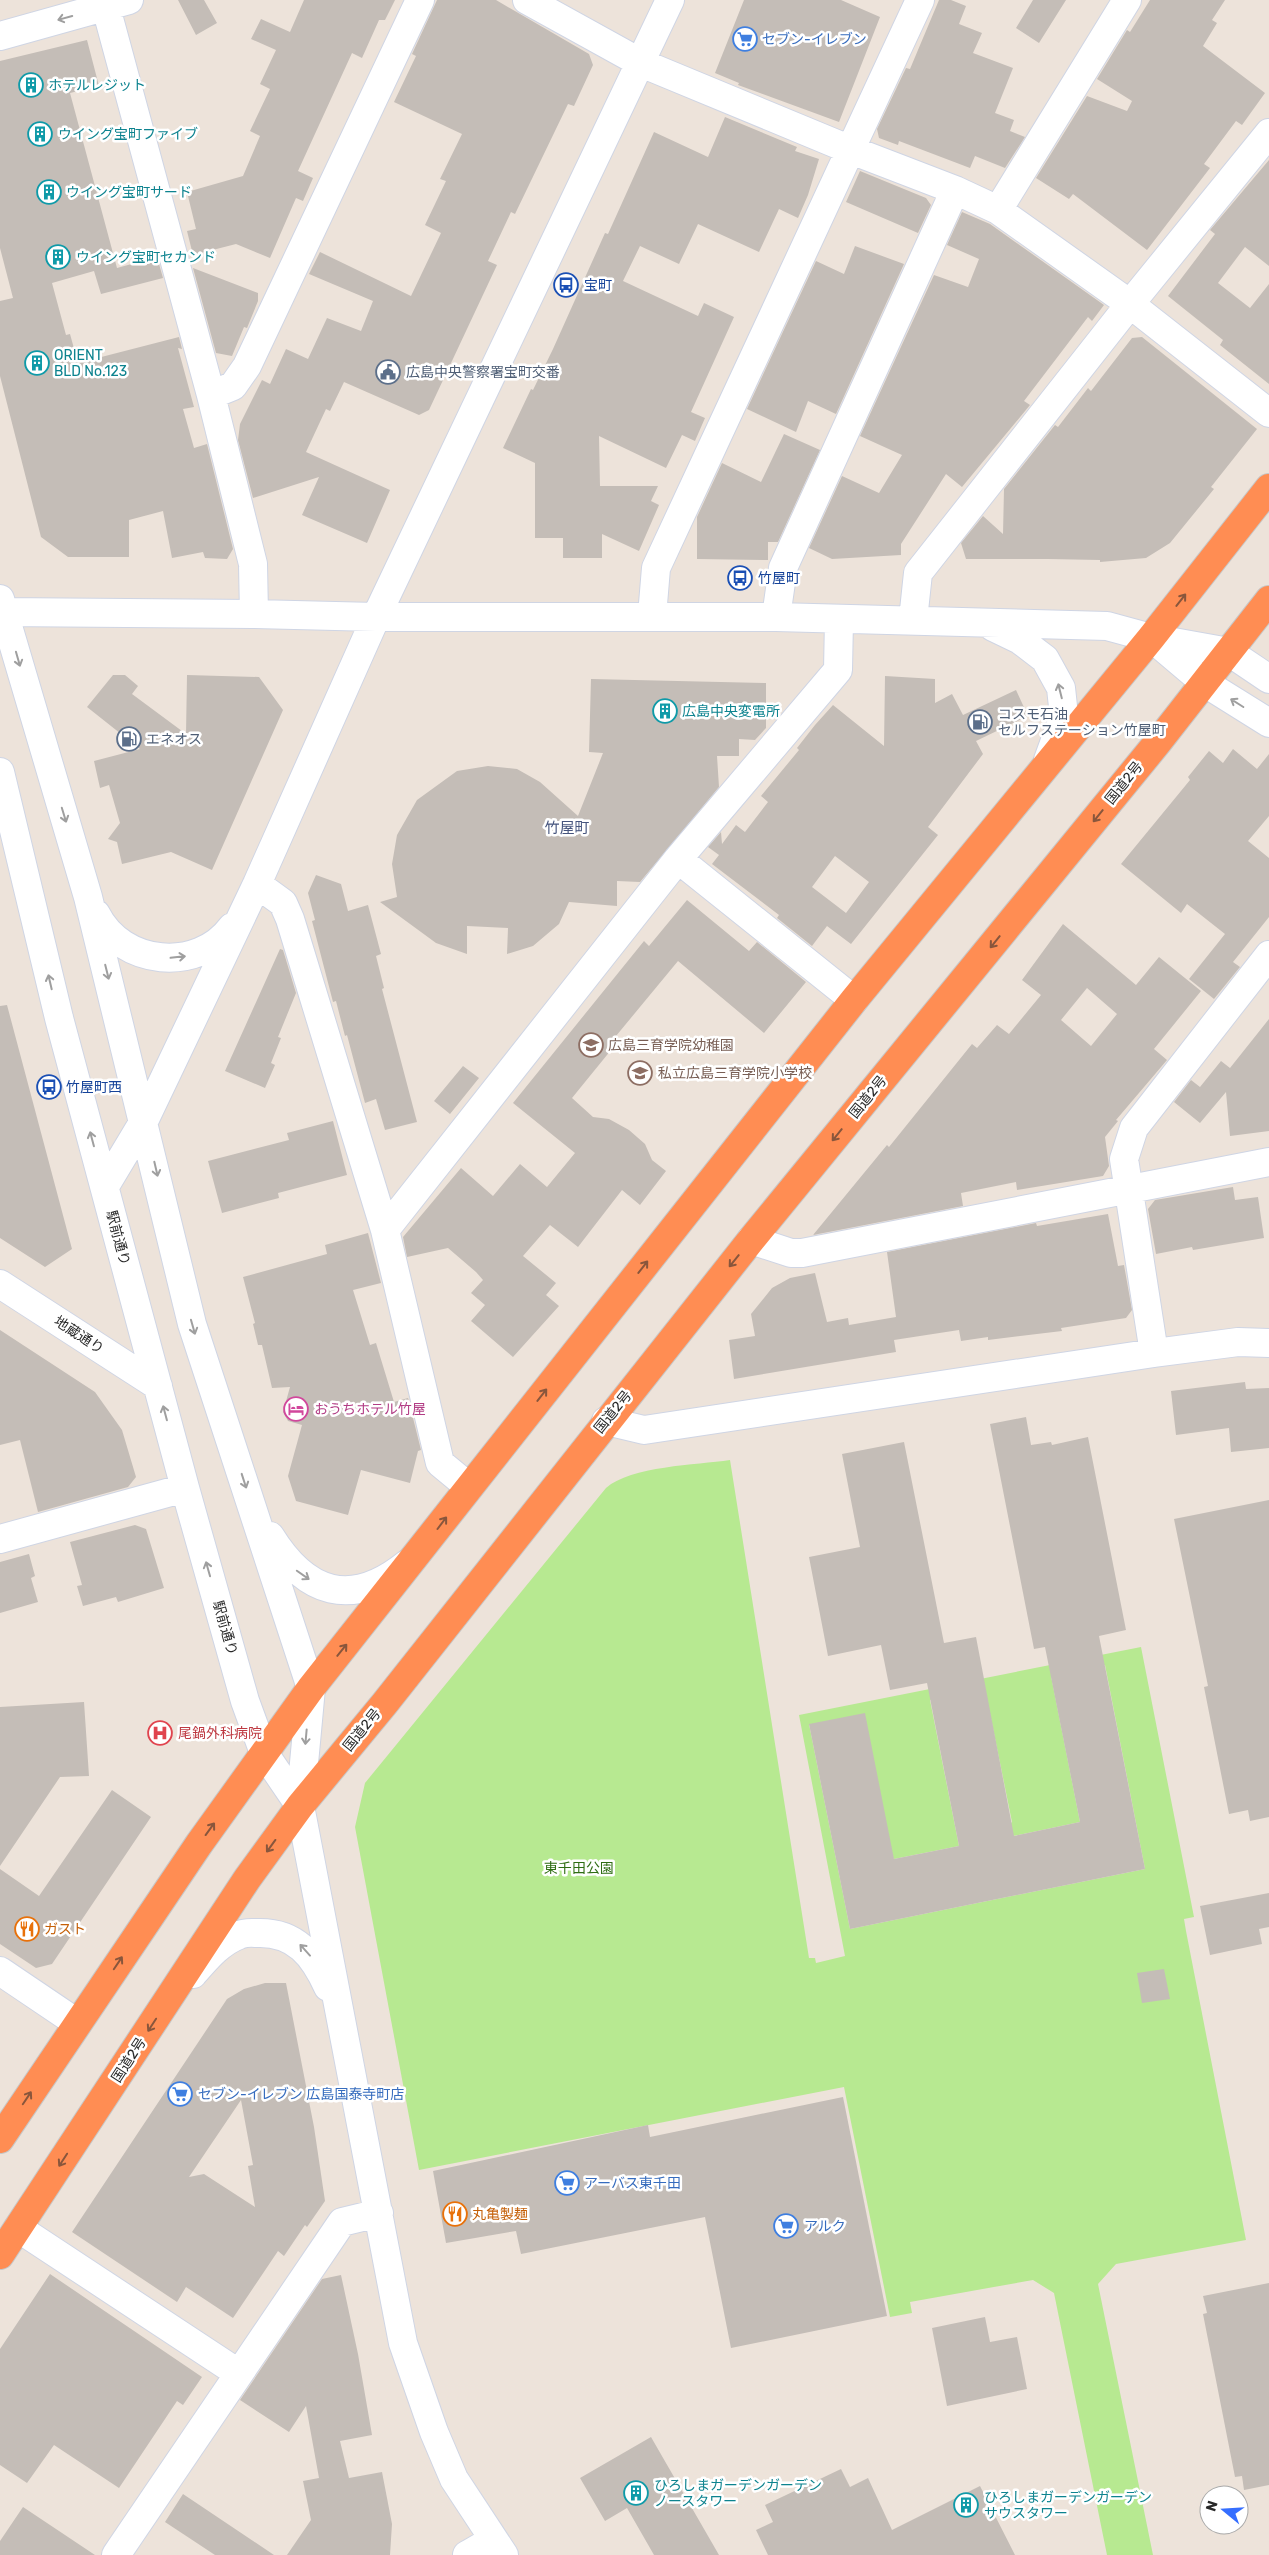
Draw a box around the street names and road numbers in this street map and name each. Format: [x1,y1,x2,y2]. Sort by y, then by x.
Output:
street label: 国道2号 [1102,758,1146,808]
street label: 国道2号 [846,1072,890,1122]
street label: 駅前通り [103,1209,133,1267]
street label: 地蔵通り [51,1313,107,1357]
street label: 国道2号 [591,1387,635,1437]
street label: 駅前通り [209,1599,241,1657]
street label: 国道2号 [340,1705,384,1755]
street label: 国道2号 [108,2034,150,2086]

